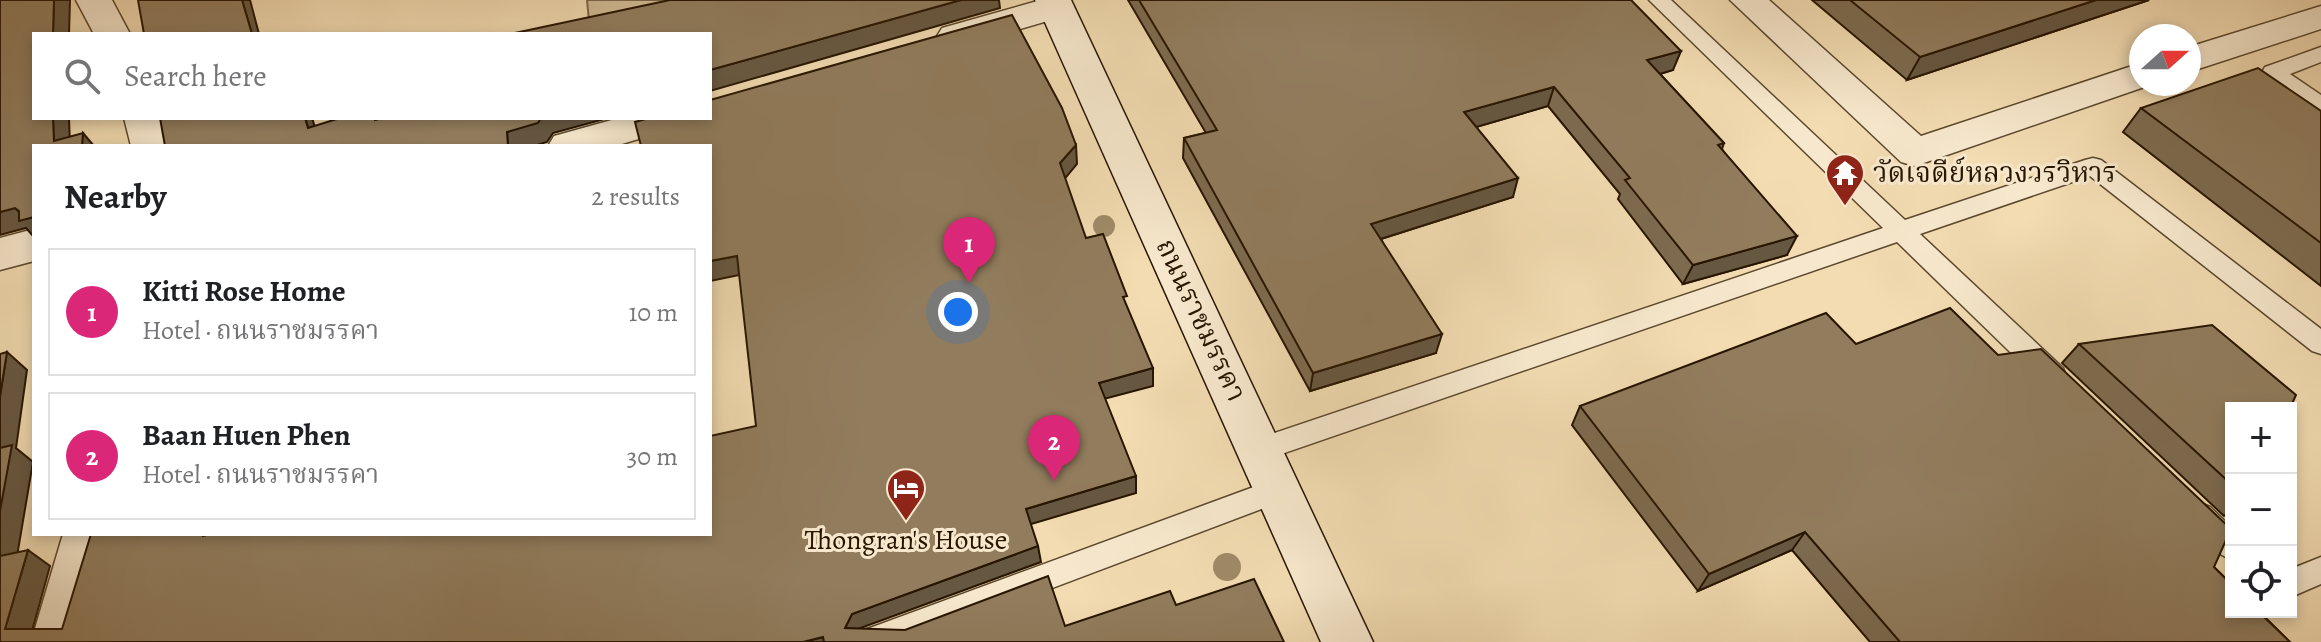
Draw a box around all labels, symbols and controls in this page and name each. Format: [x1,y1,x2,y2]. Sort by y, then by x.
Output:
north arrow [2129,24,2201,96]
search box [32,32,712,120]
icon: search [60,54,104,98]
text: Search here [124,56,267,96]
temple icon: วัดเจดีย์หลวงวรวิหาร [1824,152,1866,207]
place label: วัดเจดีย์หลวงวรวิหาร [1873,154,2116,192]
text: Nearby [64,173,167,220]
text: 2 results [591,179,680,214]
pin: 1 [943,217,995,283]
street label: ถนนราชมรรคา [1147,232,1255,408]
text: Kitti Rose Home [142,271,346,311]
your location [938,292,978,332]
text: 1 [87,295,97,330]
text: 10 m [628,295,678,330]
text: Hotel · ถนนราชมรรคา [142,313,379,348]
map controls [2225,402,2297,618]
button: + [2225,402,2297,474]
text: Baan Huen Phen [142,415,351,455]
pin: 2 [1028,415,1080,481]
text: 2 [86,439,98,474]
text: 30 m [627,439,678,474]
text: Hotel · ถนนราชมรรคา [142,457,379,492]
hotel icon: Thongran's House [885,467,927,522]
button: − [2225,474,2297,546]
place label: Thongran's House [805,521,1007,559]
button: locate [2225,546,2297,618]

